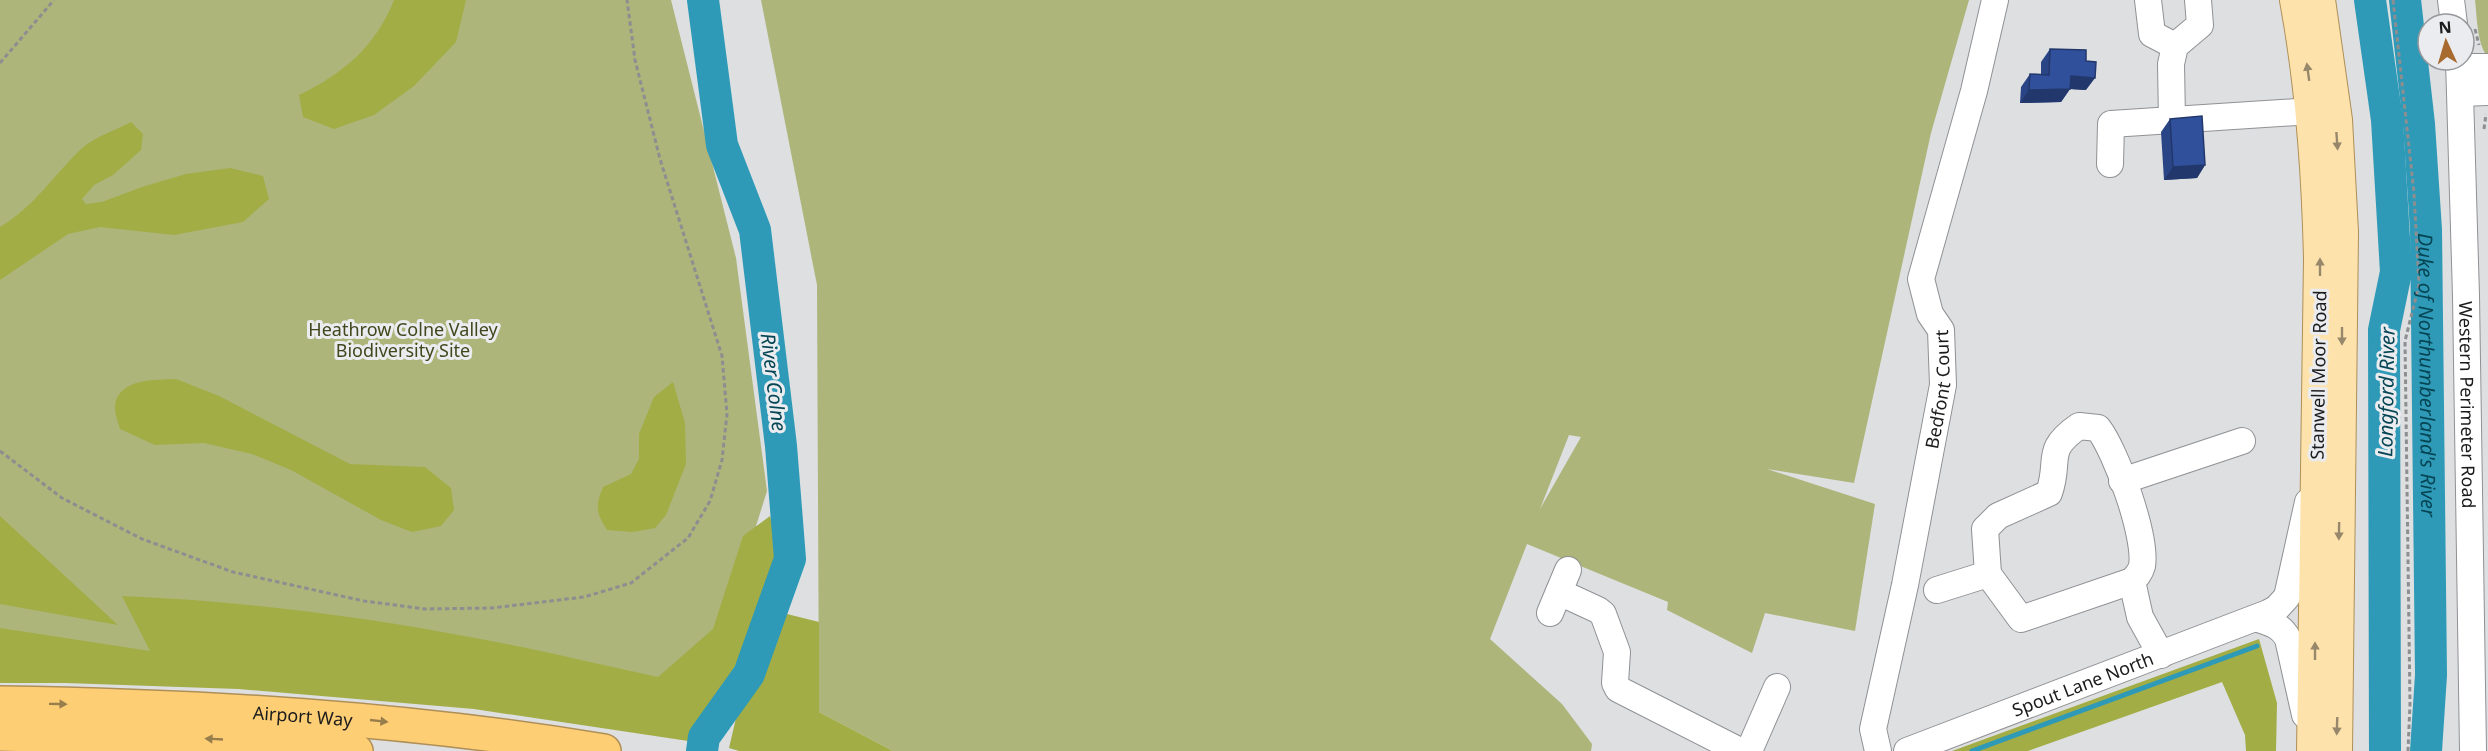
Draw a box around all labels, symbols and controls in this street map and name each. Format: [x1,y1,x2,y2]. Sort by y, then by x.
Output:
north arrow [2416,12,2476,72]
text: N [2438,16,2452,38]
one-way arrow [2303,62,2312,81]
one-way arrow [2332,132,2342,151]
water label: Duke of Northumberland's River [2413,233,2443,518]
one-way arrow [2315,257,2325,276]
street label: Stanwell Moor Road [2305,290,2331,460]
street label: Western Perimeter Road [2454,301,2481,509]
park label: Heathrow Colne Valley Biodiversity Site [308,317,498,362]
water label: Longford River [2371,326,2401,457]
one-way arrow [2337,327,2346,346]
street label: Bedfont Court [1919,329,1955,451]
water label: River Colne [755,331,793,433]
one-way arrow [2334,522,2344,541]
one-way arrow [2310,641,2320,660]
street label: Spout Lane North [2009,646,2157,722]
one-way arrow [49,699,68,709]
street label: Airport Way [252,700,354,732]
one-way arrow [369,716,388,726]
one-way arrow [2332,717,2342,736]
one-way arrow [204,735,223,744]

